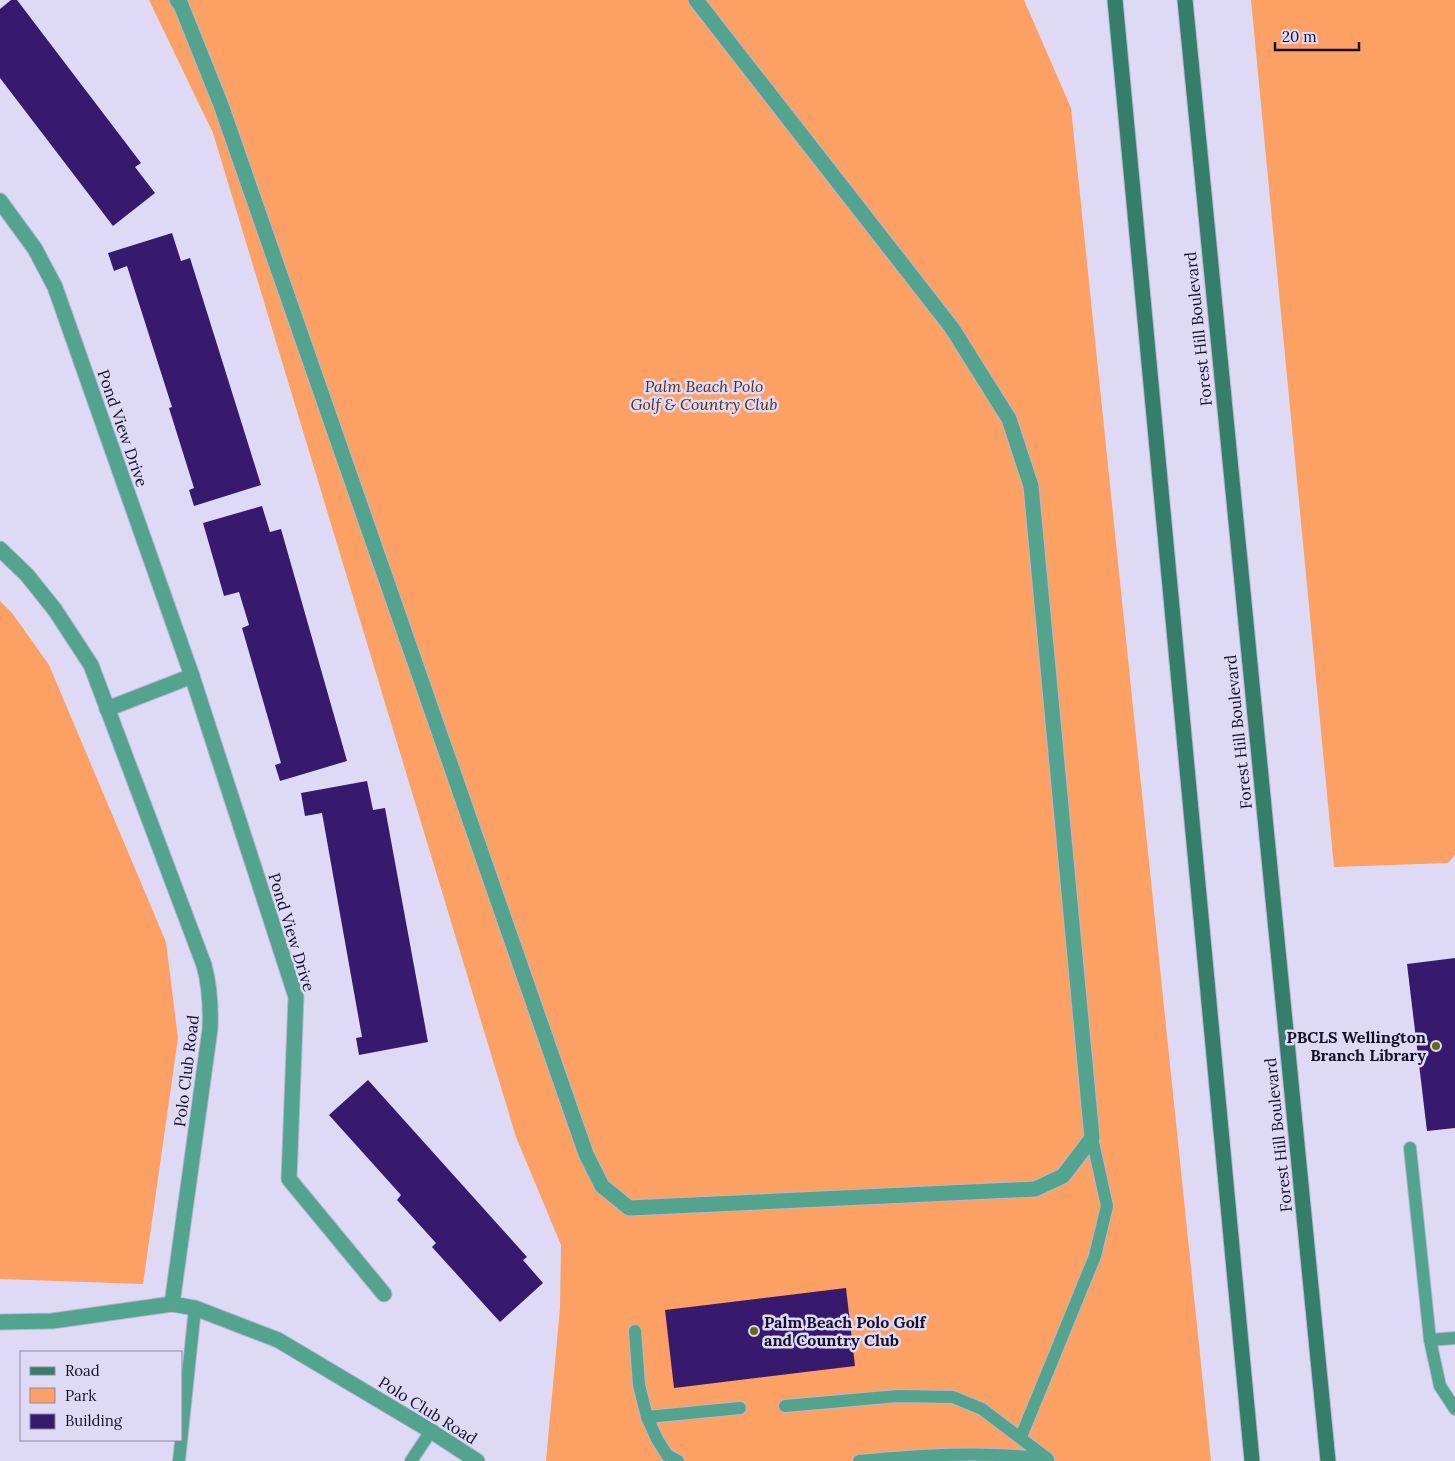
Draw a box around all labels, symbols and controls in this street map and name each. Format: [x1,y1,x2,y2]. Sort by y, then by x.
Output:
scale bar [1275,20,1359,52]
text: 20 m [1282,27,1317,46]
street label: Forest Hill Boulevard [1180,250,1216,407]
street label: Pond View Drive [94,367,153,490]
park label: Palm Beach Polo Golf & Country Club [630,376,778,414]
street label: Forest Hill Boulevard [1220,653,1256,810]
street label: Pond View Drive [264,870,320,994]
street label: Polo Club Road [169,1014,203,1128]
place label: PBCLS Wellington Branch Library [1287,1027,1426,1065]
marker: PBCLS Wellington Branch Library [1430,1040,1442,1052]
street label: Forest Hill Boulevard [1260,1056,1296,1213]
place label: Palm Beach Polo Golf and Country Club [764,1312,927,1350]
marker: Palm Beach Polo Golf and Country Club [748,1325,760,1337]
legend [20,1351,182,1441]
text: Road [65,1361,100,1380]
street label: Polo Club Road [375,1372,481,1449]
text: Park [65,1386,96,1405]
text: Building [65,1411,123,1430]

